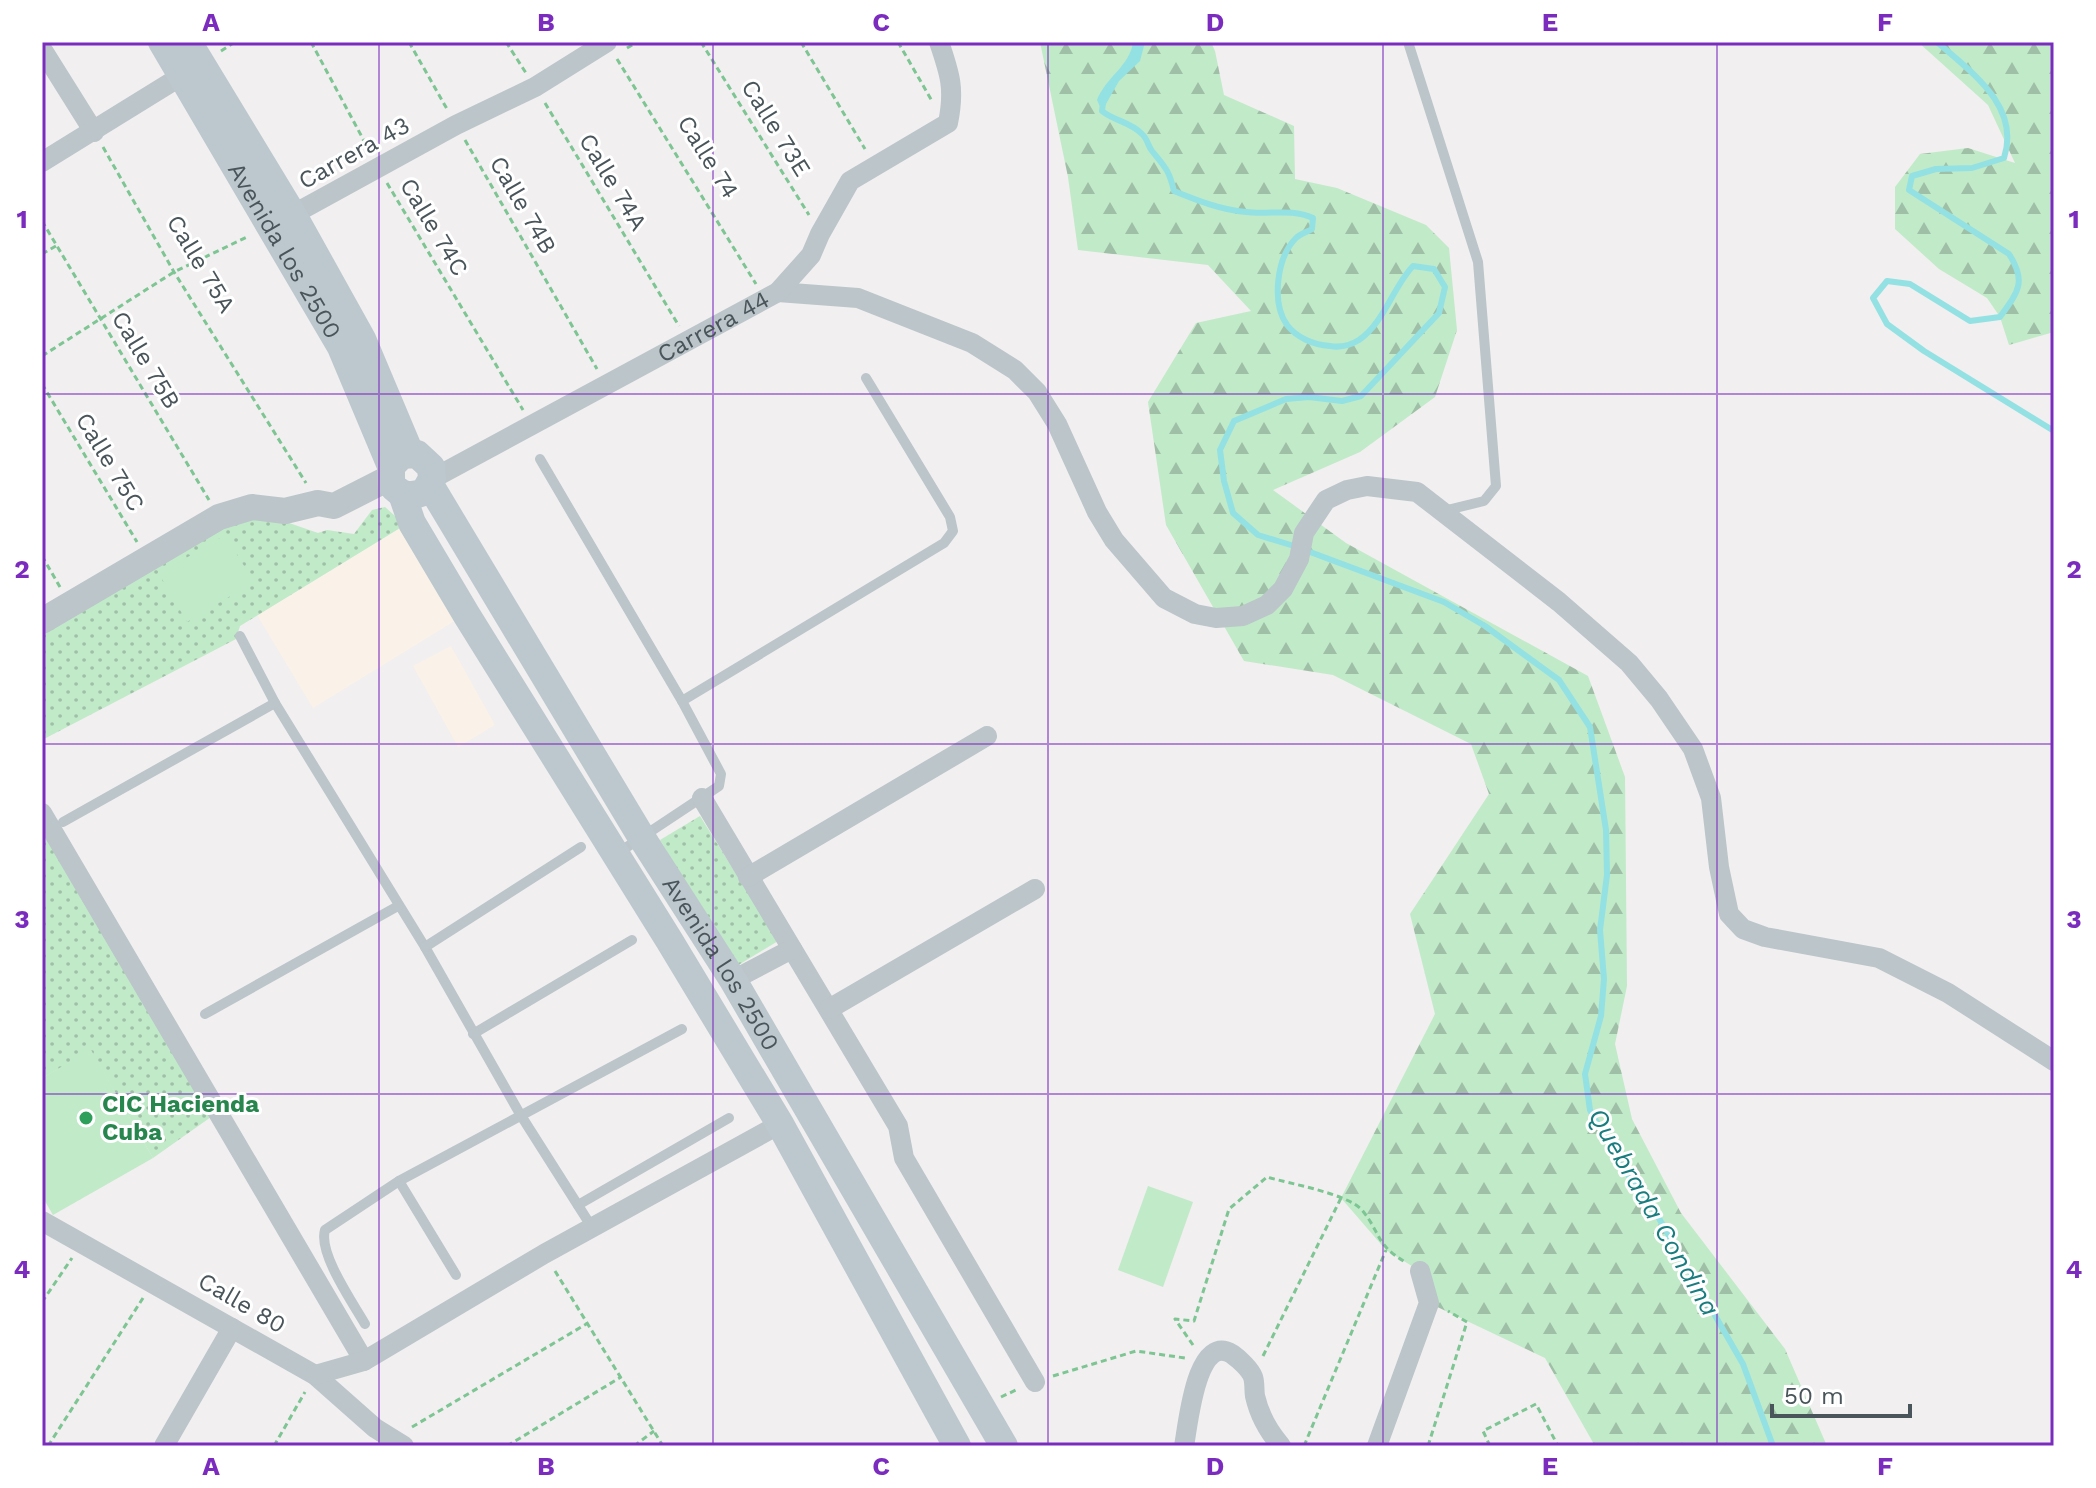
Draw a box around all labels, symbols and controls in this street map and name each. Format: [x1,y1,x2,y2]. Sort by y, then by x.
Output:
text: A [202,7,220,37]
text: B [537,7,555,37]
text: C [872,7,890,37]
text: D [1206,7,1224,37]
text: E [1542,7,1558,37]
text: F [1877,7,1893,37]
street label: Calle 73E [735,75,817,181]
street label: Calle 74 [672,110,744,204]
street label: Carrera 43 [294,111,414,195]
street label: Calle 74A [573,128,653,236]
street label: Calle 74B [484,151,562,259]
street label: Avenida los 2500 [222,158,347,344]
street label: Calle 74C [394,173,474,281]
text: 1 [16,204,28,234]
text: 1 [2068,204,2080,234]
street label: Calle 75A [161,210,241,318]
street label: Carrera 44 [653,285,774,368]
street label: Calle 75B [106,306,186,414]
street label: Calle 75C [70,408,150,516]
text: 2 [14,554,30,584]
text: 2 [2066,554,2082,584]
street label: Avenida los 2500 [656,871,785,1056]
text: 3 [14,904,30,934]
text: 3 [2066,904,2082,934]
place label: CIC Hacienda Cuba [102,1090,259,1146]
water label: Quebrada Condina [1582,1103,1726,1321]
marker: CIC Hacienda Cuba [77,1109,95,1127]
text: 4 [14,1254,31,1284]
text: 4 [2066,1254,2083,1284]
street label: Calle 80 [193,1267,291,1339]
scale bar [1772,1368,1910,1418]
text: 50 m [1784,1382,1844,1410]
text: A [202,1451,220,1481]
text: B [537,1451,555,1481]
text: C [872,1451,890,1481]
text: D [1206,1451,1224,1481]
text: E [1542,1451,1558,1481]
text: F [1877,1451,1893,1481]

